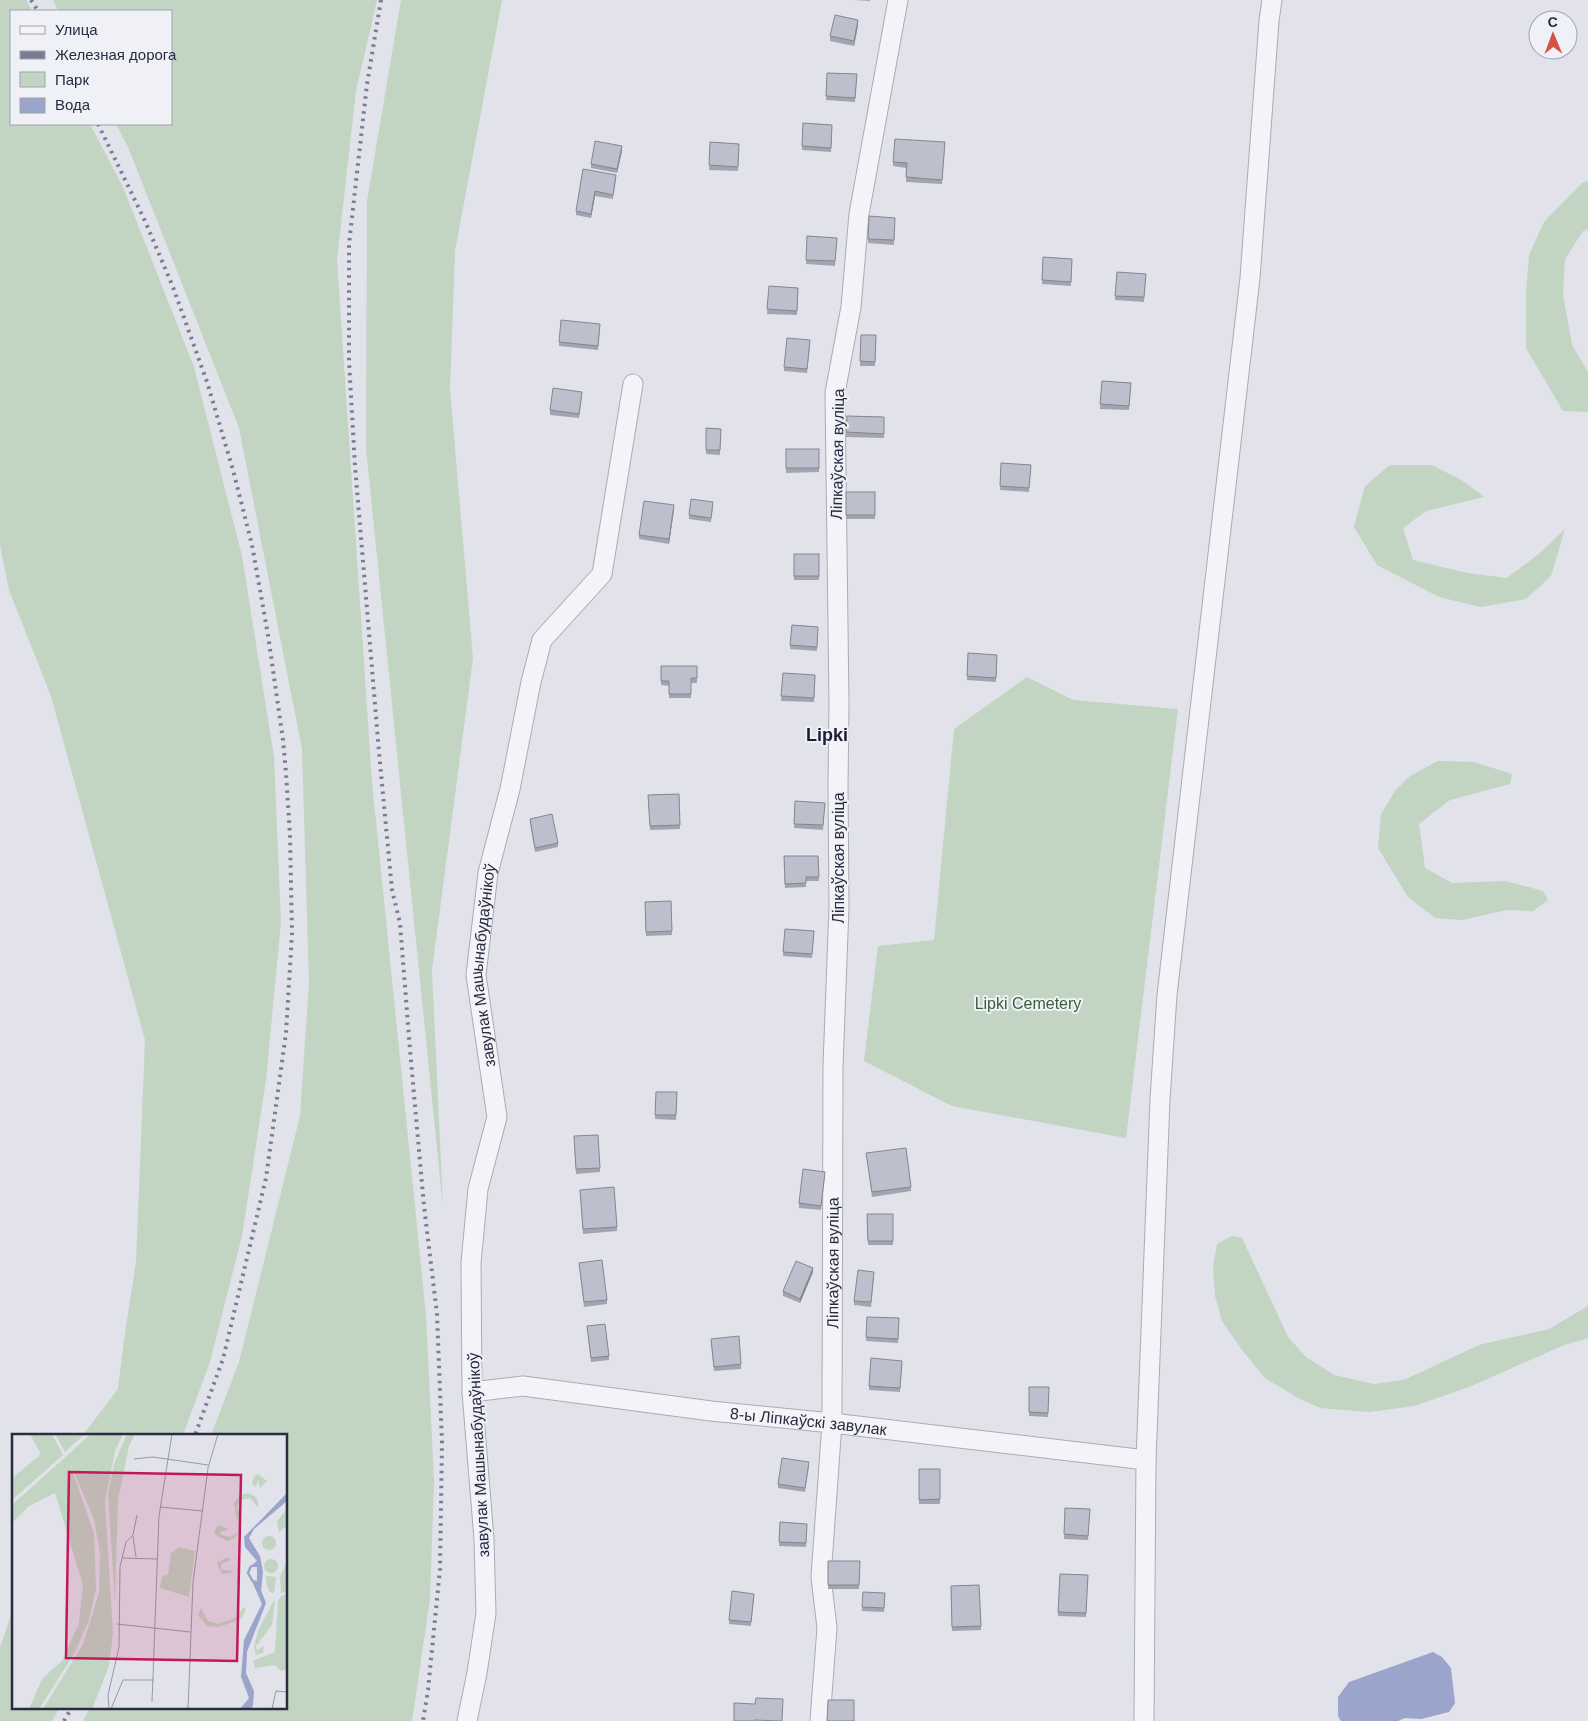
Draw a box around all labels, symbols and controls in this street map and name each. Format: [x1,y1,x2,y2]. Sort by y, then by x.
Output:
legend [10,10,172,125]
north arrow [1528,10,1578,60]
text: С [1548,14,1558,30]
text: Улица [55,21,98,38]
text: Железная дорога [55,46,177,63]
text: Парк [55,71,89,88]
text: Вода [55,96,91,113]
street label: Ліпкаўская вуліца [828,388,847,520]
district label: Lipki [806,725,848,745]
street label: Ліпкаўская вуліца [830,792,847,924]
street label: завулак Машынабудаўнікоў [468,862,499,1068]
park label: Lipki Cemetery [975,995,1081,1012]
street label: Ліпкаўская вуліца [824,1197,842,1329]
street label: завулак Машынабудаўнікоў [465,1352,492,1558]
street label: 8-ы Ліпкаўскі завулак [729,1405,889,1439]
inset map [12,1434,288,1708]

